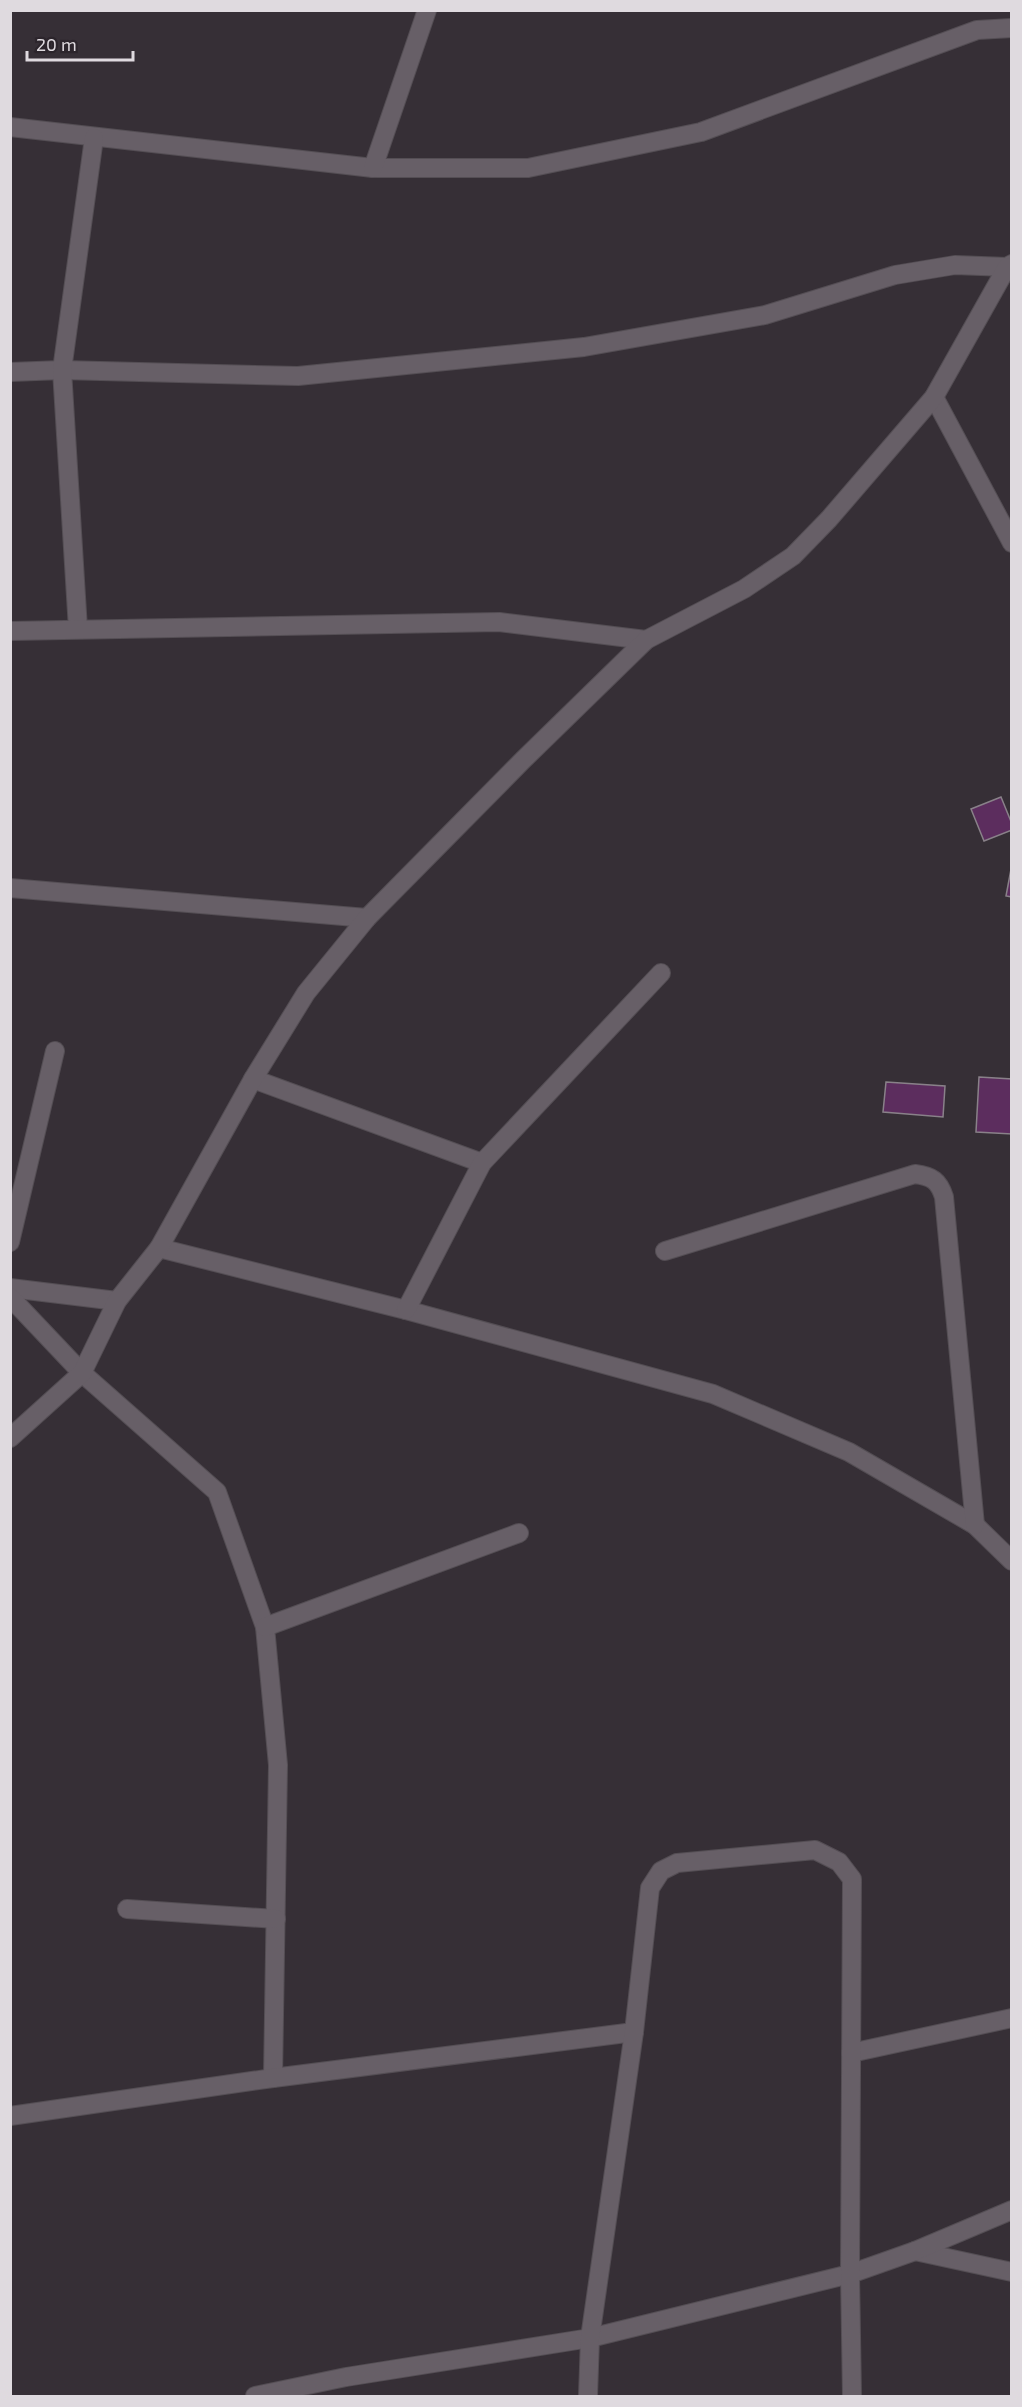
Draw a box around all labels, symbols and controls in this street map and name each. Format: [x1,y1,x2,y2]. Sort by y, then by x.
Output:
scale bar [27,24,134,62]
text: 20 m [36,33,77,55]

